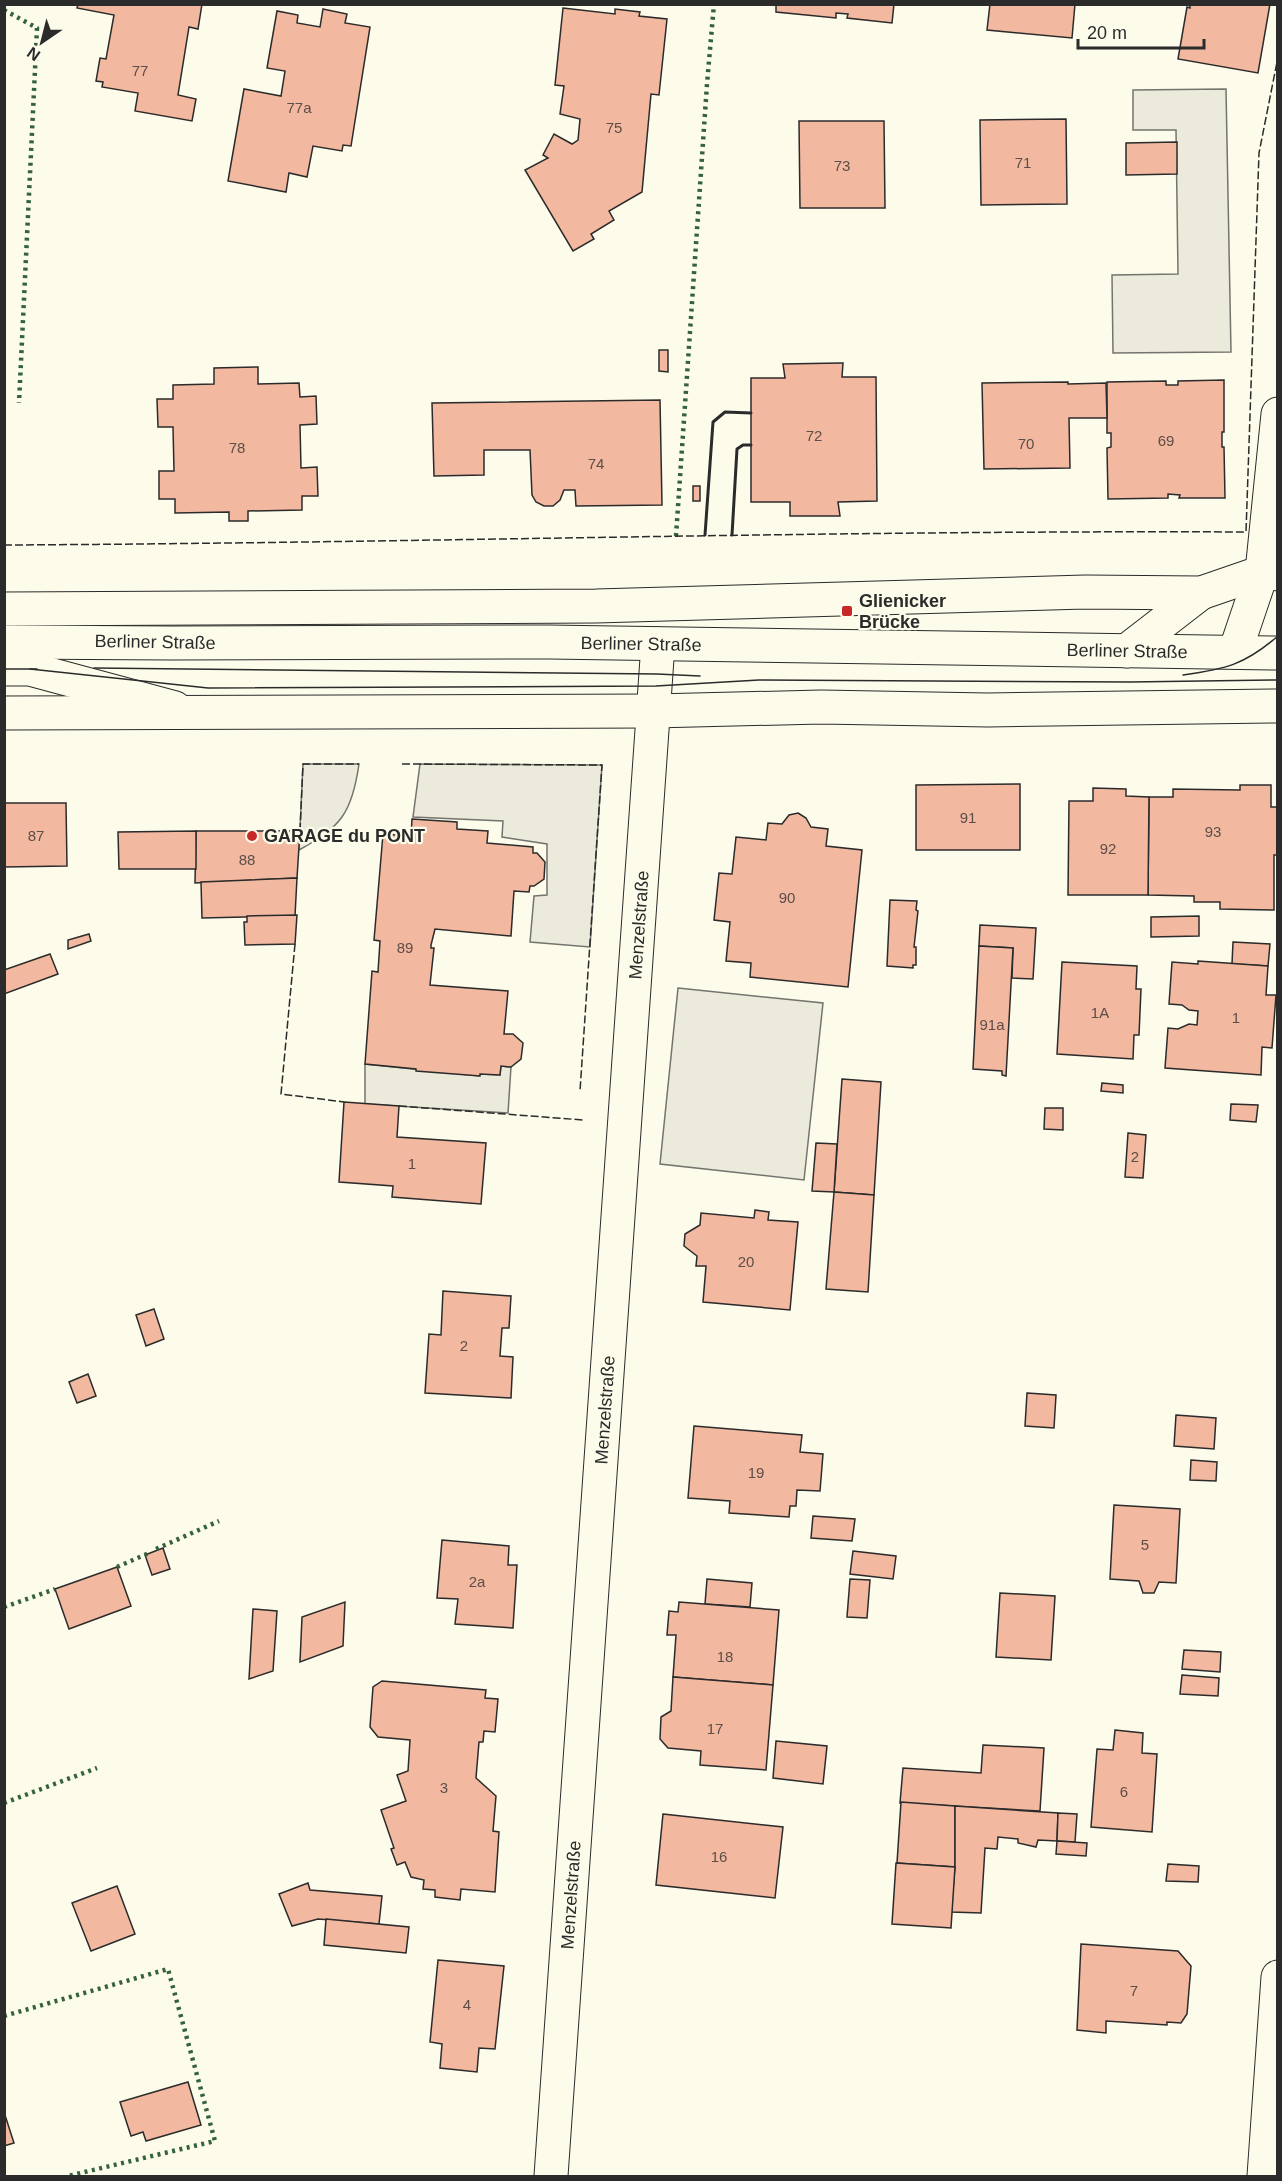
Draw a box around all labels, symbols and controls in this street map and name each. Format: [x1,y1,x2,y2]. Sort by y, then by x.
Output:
north arrow [12,12,72,72]
scale bar [1078,12,1204,50]
text: 20 m [1087,23,1127,43]
text: N [24,44,43,64]
house number: 77 [132,62,148,79]
house number: 77a [286,99,312,116]
house number: 75 [606,119,622,136]
house number: 71 [1015,154,1031,171]
house number: 73 [834,157,850,174]
house number: 72 [806,427,822,444]
house number: 69 [1158,432,1174,449]
house number: 70 [1018,435,1034,452]
house number: 78 [229,439,245,456]
house number: 74 [588,455,604,472]
place label: Glienicker Brücke [859,591,946,632]
marker: Glienicker Brücke [840,604,854,618]
street label: Berliner Straße [94,631,216,653]
street label: Berliner Straße [580,633,702,655]
street label: Berliner Straße [1066,640,1188,662]
house number: 91 [960,809,976,826]
house number: 93 [1205,823,1221,840]
place label: GARAGE du PONT [264,826,425,846]
house number: 87 [28,827,44,844]
marker: GARAGE du PONT [245,829,259,843]
house number: 92 [1100,840,1116,857]
house number: 88 [239,851,255,868]
street label: Menzelstraße [625,870,653,980]
house number: 90 [779,889,795,906]
house number: 89 [397,939,413,956]
house number: 1A [1091,1004,1109,1021]
house number: 1 [1232,1009,1240,1026]
house number: 91a [979,1016,1005,1033]
house number: 2 [1131,1148,1139,1165]
house number: 1 [408,1155,416,1172]
house number: 20 [738,1253,754,1270]
house number: 2 [460,1337,468,1354]
street label: Menzelstraße [591,1355,619,1465]
house number: 19 [748,1464,764,1481]
house number: 5 [1141,1536,1149,1553]
house number: 2a [469,1573,486,1590]
house number: 18 [717,1648,733,1665]
house number: 17 [707,1720,723,1737]
house number: 3 [440,1779,448,1796]
house number: 6 [1120,1783,1128,1800]
street label: Menzelstraße [557,1840,585,1950]
house number: 16 [711,1848,727,1865]
house number: 7 [1130,1982,1138,1999]
house number: 4 [463,1996,471,2013]

